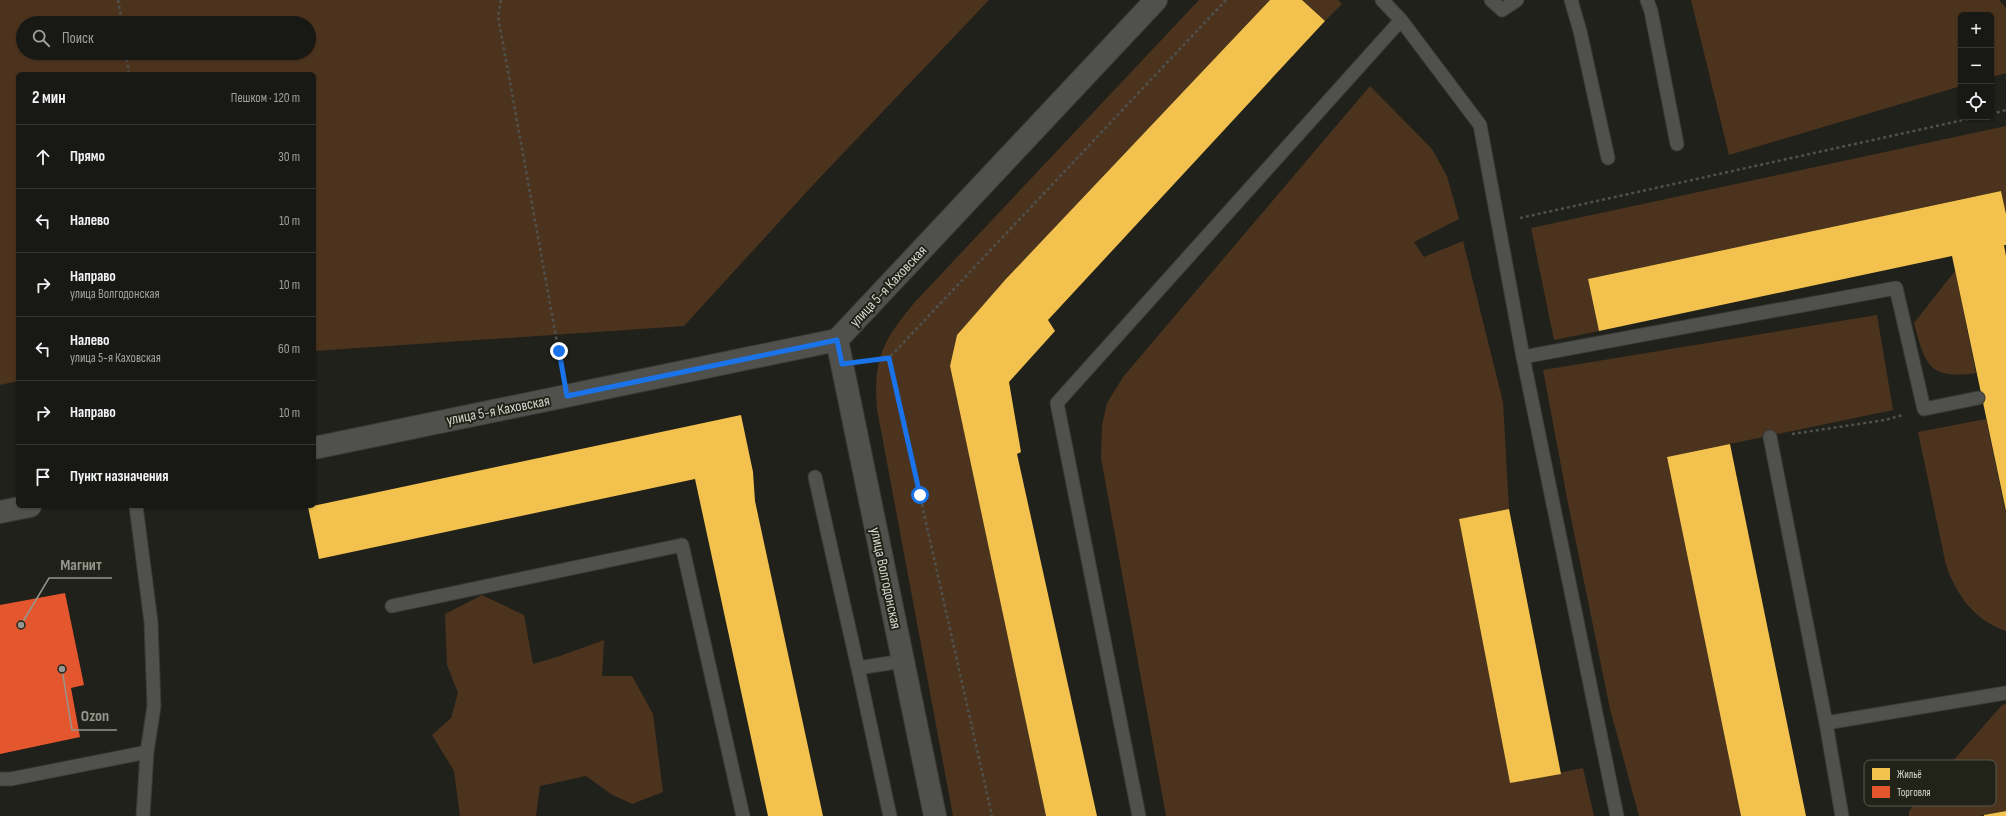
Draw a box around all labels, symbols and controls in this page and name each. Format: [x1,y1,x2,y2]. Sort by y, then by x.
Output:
map controls [1958,12,1994,120]
button: + [1958,12,1994,48]
search box [16,16,316,60]
icon: search [30,27,52,49]
text: Поиск [62,29,94,48]
button: − [1958,48,1994,84]
button: locate [1958,84,1994,120]
text: 2 мин [32,88,66,108]
text: Пешком · 120 m [231,90,300,106]
icon: ahead [32,146,54,168]
text: Прямо [70,147,105,166]
text: 30 m [278,149,300,165]
icon: left [32,210,54,232]
text: Налево [70,211,110,230]
text: 10 m [279,213,300,229]
street label: улица 5-я Каховская [846,241,931,331]
text: Направо [70,267,116,286]
icon: right [32,274,54,296]
text: 10 m [279,277,300,293]
text: улица Волгодонская [70,286,160,302]
text: Налево [70,331,110,350]
icon: left [32,338,54,360]
text: 60 m [278,341,300,357]
route end [550,342,568,360]
text: улица 5-я Каховская [70,350,161,366]
street label: улица 5-я Каховская [445,391,551,430]
icon: right [32,402,54,424]
text: Направо [70,403,116,422]
text: 10 m [279,405,300,421]
icon: arrive [32,466,54,488]
text: Пункт назначения [70,467,168,486]
route start [911,486,929,504]
street label: улица Волгодонская [865,526,906,631]
callout: Магнит [49,550,112,578]
text: Магнит [60,556,102,575]
callout: Ozon [72,702,117,730]
text: Ozon [81,707,109,726]
legend [1864,760,1996,806]
text: Жильё [1897,768,1922,781]
text: Торговля [1897,786,1931,799]

